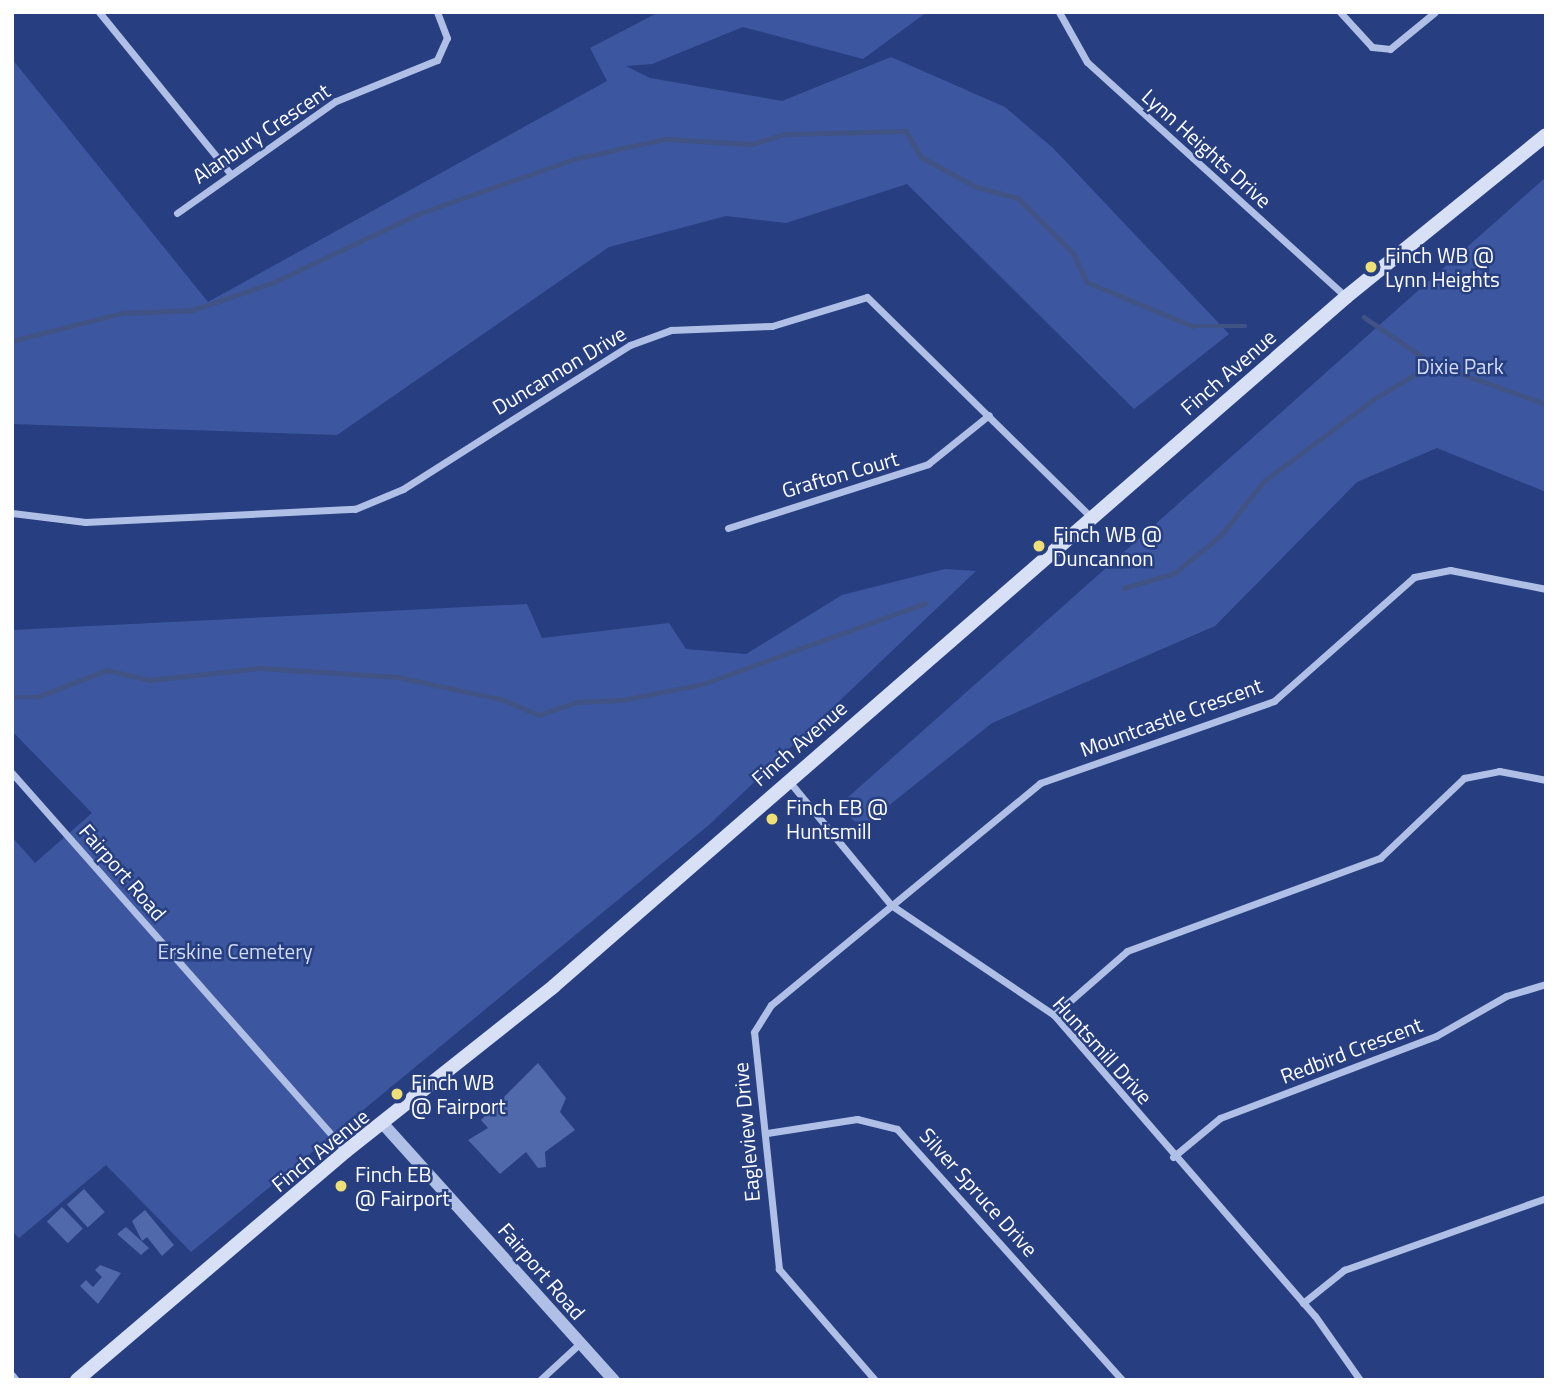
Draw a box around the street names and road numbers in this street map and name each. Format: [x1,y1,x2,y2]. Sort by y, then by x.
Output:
street label: Alanbury Crescent [187,78,335,188]
street label: Lynn Heights Drive [1137,83,1277,213]
street label: Duncannon Drive [488,320,630,420]
street label: Finch Avenue [1175,324,1281,420]
street label: Grafton Court [779,445,901,503]
street label: Mountcastle Crescent [1076,672,1266,762]
street label: Finch Avenue [746,695,852,791]
street label: Fairport Road [74,819,172,925]
street label: Huntsmill Drive [1048,991,1158,1109]
street label: Redbird Crescent [1277,1011,1425,1089]
street label: Eagleview Drive [727,1061,765,1203]
street label: Finch Avenue [266,1103,374,1197]
street label: Silver Spruce Drive [915,1123,1043,1261]
street label: Fairport Road [493,1218,591,1324]

